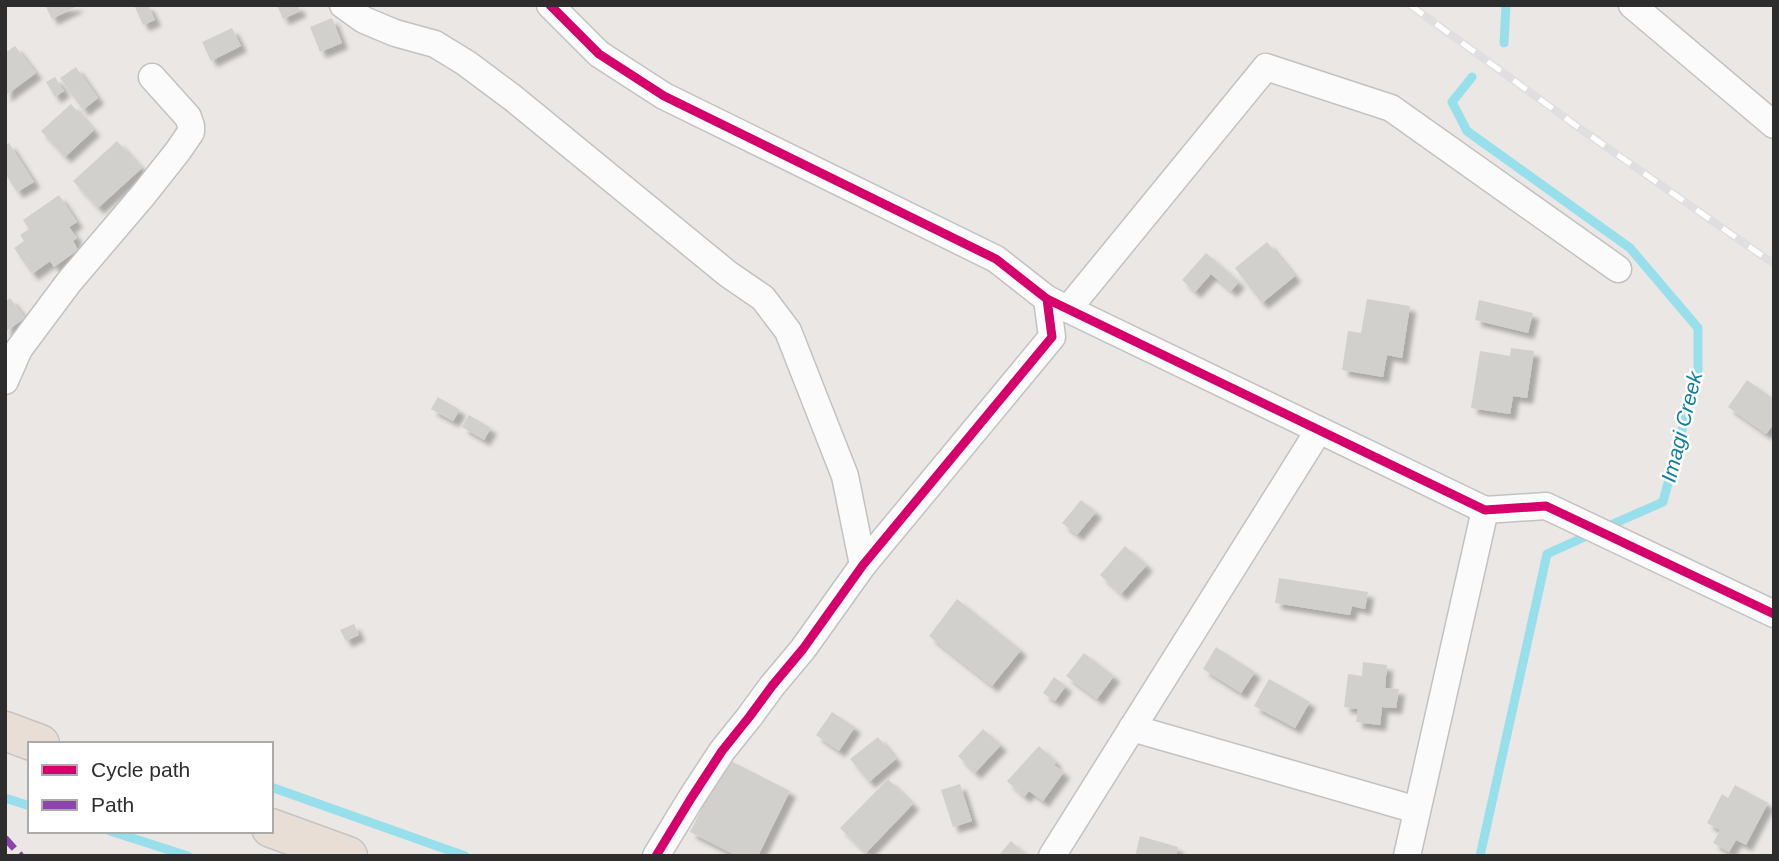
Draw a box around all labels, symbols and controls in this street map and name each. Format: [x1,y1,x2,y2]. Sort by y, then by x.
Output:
water label: Imagi Creek [1657,368,1707,485]
legend [28,742,273,833]
text: Cycle path [91,758,190,781]
text: Path [91,793,134,816]

